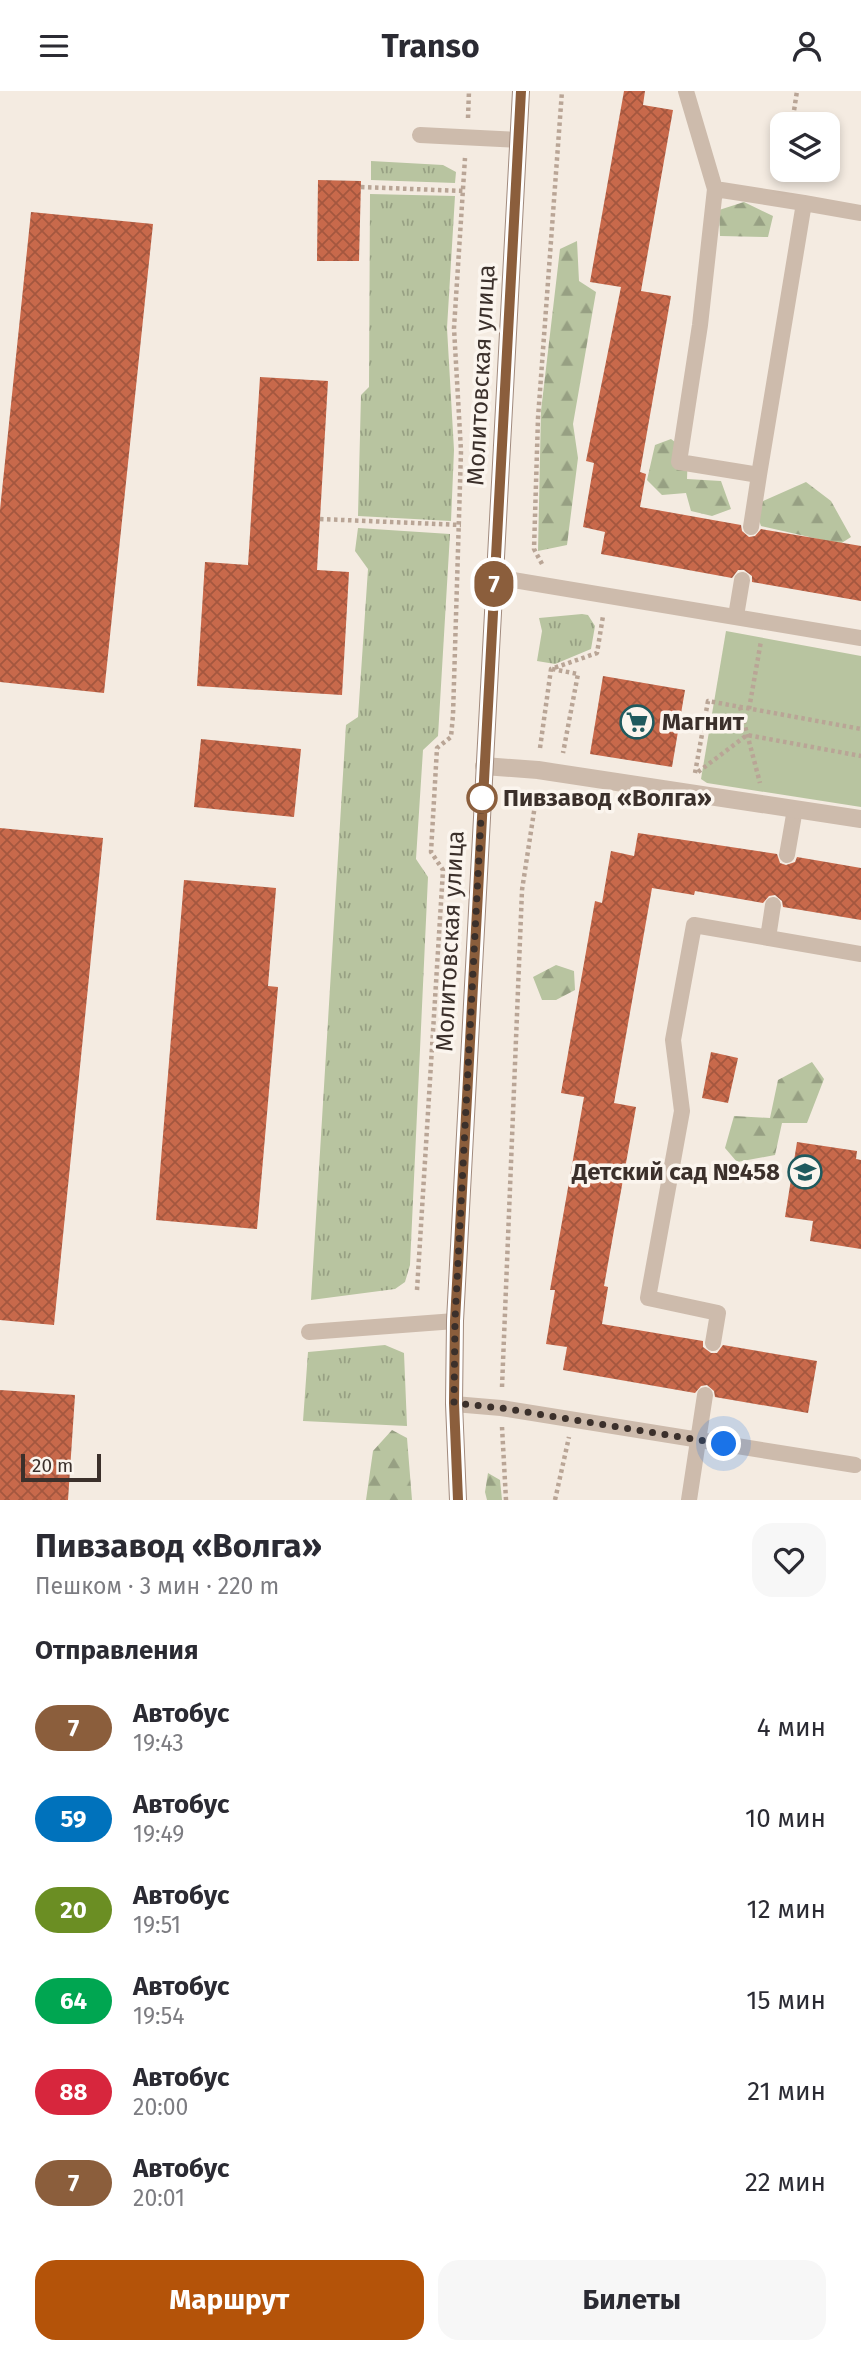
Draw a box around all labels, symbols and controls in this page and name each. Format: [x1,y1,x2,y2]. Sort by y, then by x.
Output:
icon: menu [35,27,73,65]
text: Transo [381,27,480,65]
icon: person [788,27,826,65]
map controls [770,112,840,182]
button: layers [770,112,840,182]
street label: Молитовская улица [461,264,501,486]
line badge: 7 [471,561,517,607]
text: 7 [488,570,500,598]
supermarket icon: Магнит [618,703,656,741]
place label: Магнит [662,708,745,736]
marker: Пивзавод «Волга» [467,783,497,813]
place label: Пивзавод «Волга» [503,784,712,812]
street label: Молитовская улица [430,830,470,1052]
school or university icon: Детский сад №458 [786,1153,824,1191]
place label: Детский сад №458 [571,1158,780,1186]
your location [706,1426,741,1461]
scale bar [21,1451,102,1483]
text: 20 m [32,1454,73,1477]
button: heart [752,1523,826,1597]
text: Пивзавод «Волга» [35,1526,322,1566]
text: Пешком · 3 мин · 220 m [35,1572,279,1600]
text: Отправления [35,1635,198,1666]
text: Автобус [133,1698,230,1729]
text: 4 мин [757,1712,826,1743]
text: 7 [68,1714,79,1742]
text: 19:43 [133,1729,184,1757]
text: Автобус [133,1789,230,1820]
text: 10 мин [745,1803,826,1834]
text: 59 [61,1805,86,1833]
text: 19:49 [133,1820,184,1848]
text: Автобус [133,1880,230,1911]
text: 12 мин [747,1894,826,1925]
text: 20 [60,1896,87,1924]
text: 19:51 [133,1911,181,1939]
text: Автобус [133,1971,230,2002]
text: 15 мин [746,1985,826,2016]
text: 64 [60,1987,87,2015]
text: 19:54 [133,2002,184,2030]
text: Автобус [133,2062,230,2093]
text: 21 мин [747,2076,826,2107]
text: 88 [60,2078,87,2106]
text: 20:00 [133,2093,188,2121]
text: Автобус [133,2153,230,2184]
text: 22 мин [745,2167,826,2198]
text: 7 [68,2169,79,2197]
text: 20:01 [133,2184,185,2212]
button: Маршрут [35,2260,424,2340]
button: Билеты [438,2260,826,2340]

